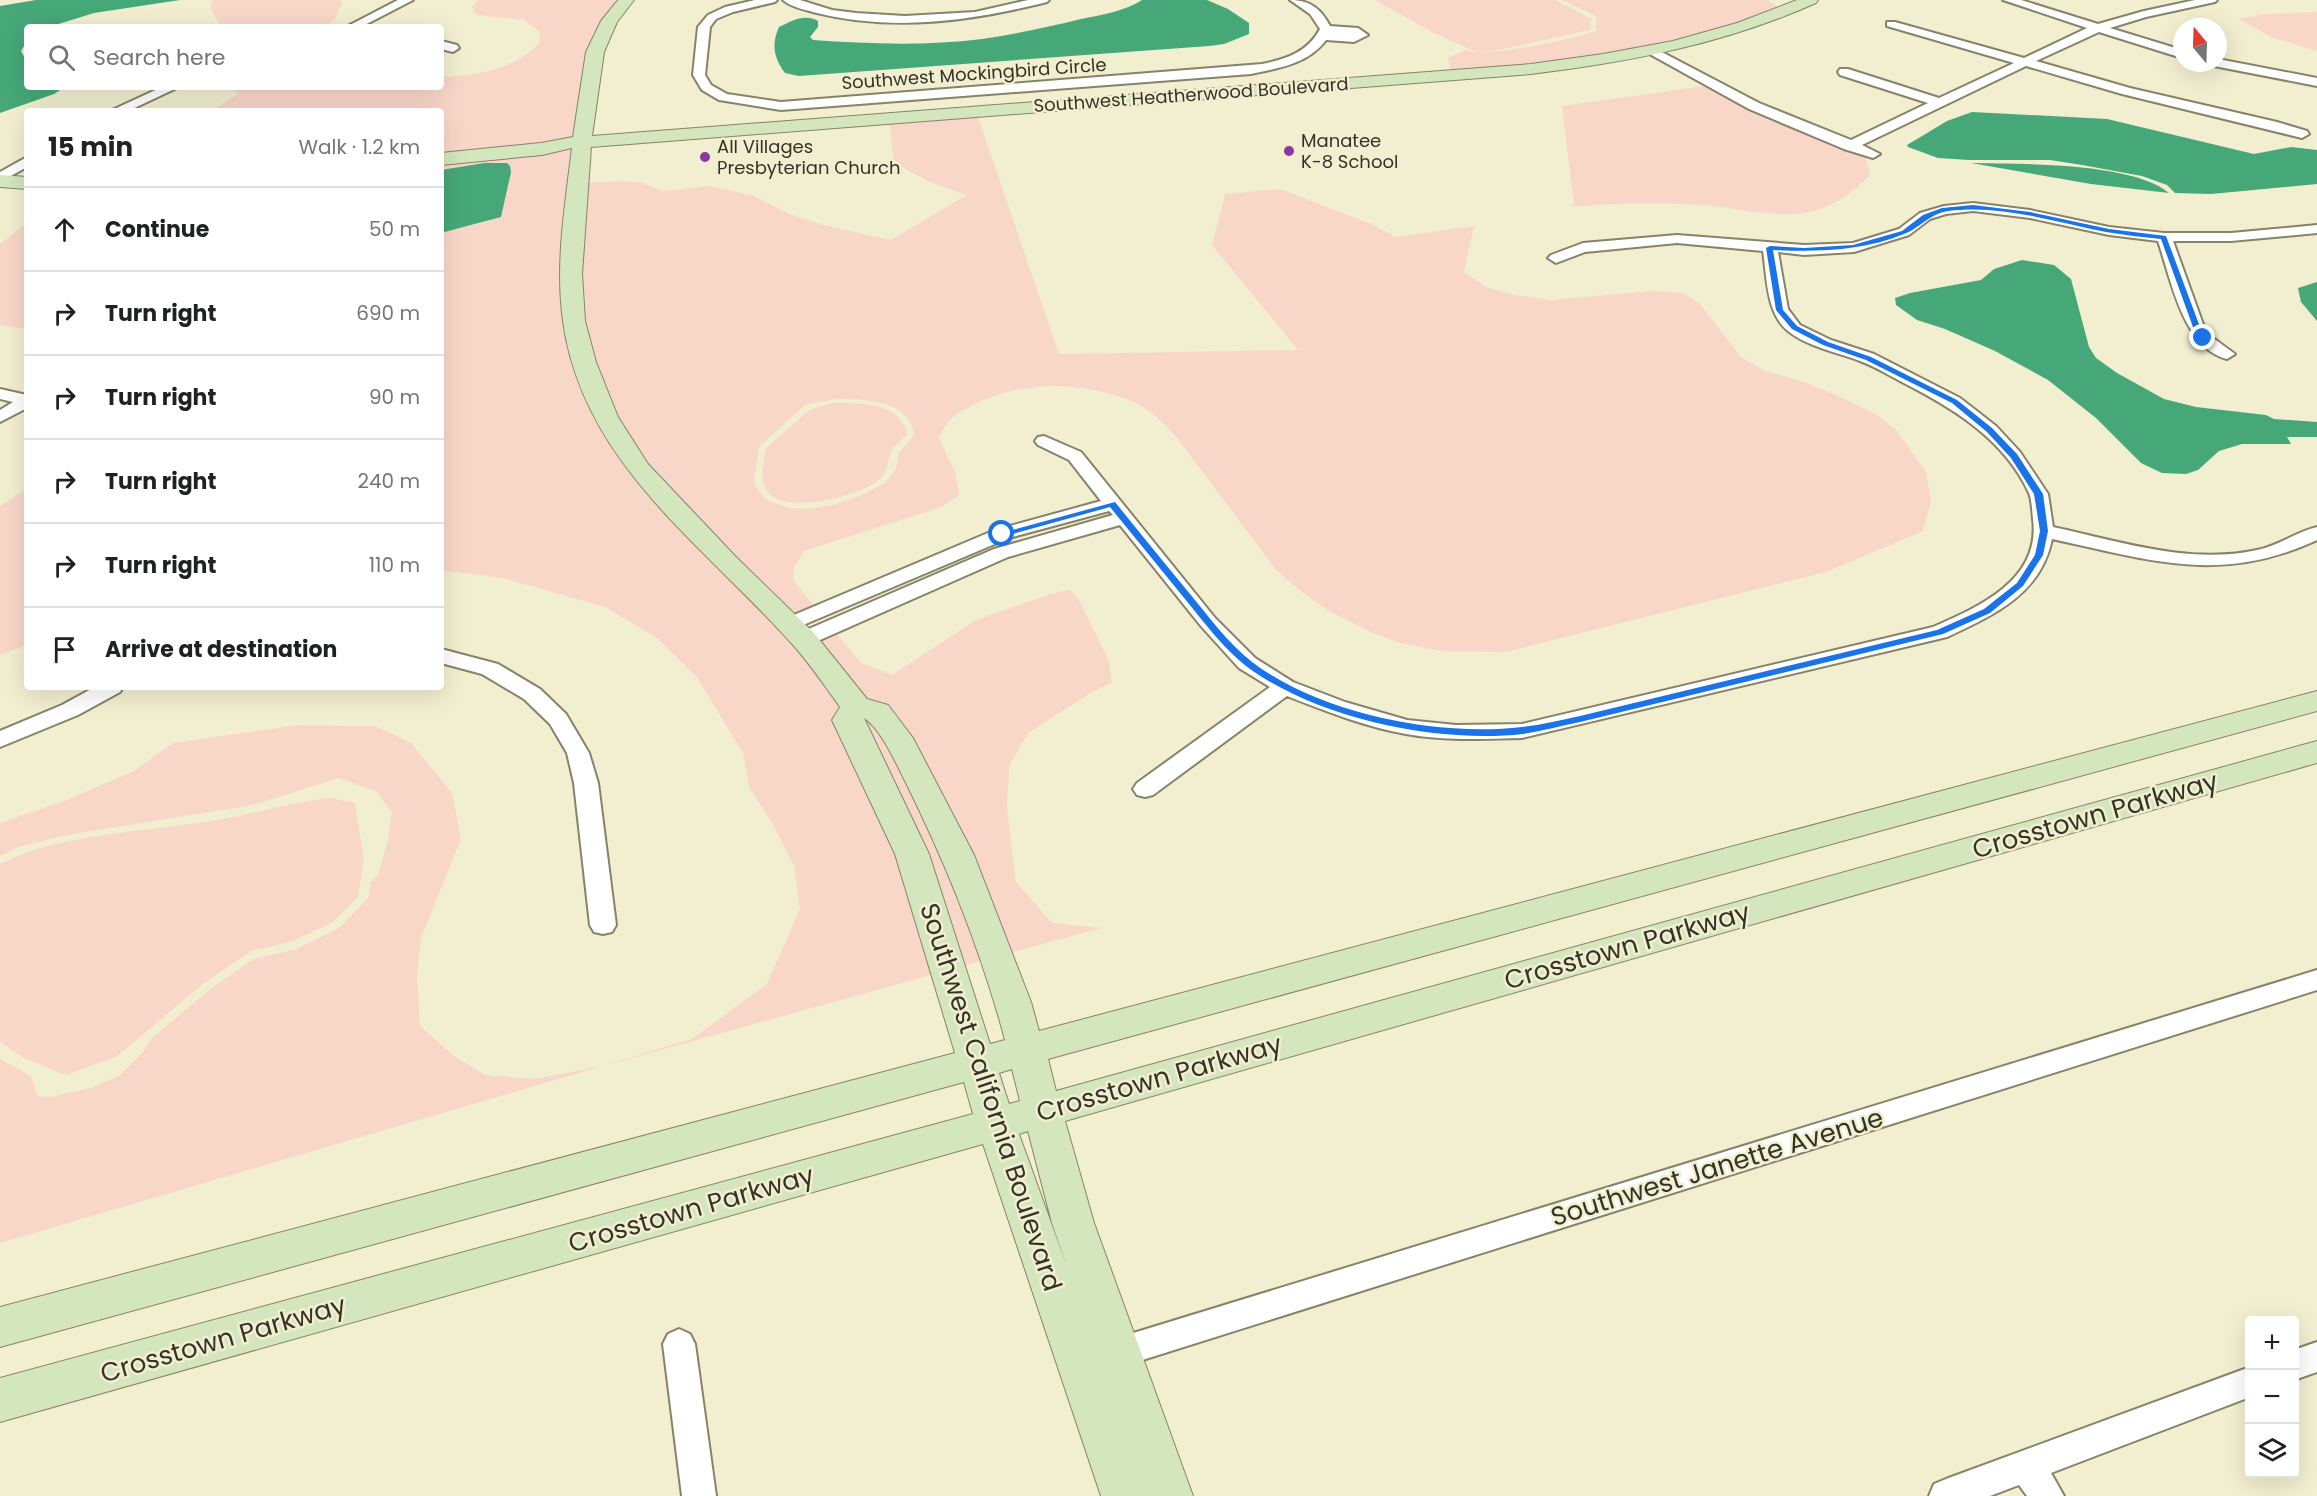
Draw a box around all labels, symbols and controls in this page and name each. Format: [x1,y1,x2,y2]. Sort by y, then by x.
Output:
north arrow [2173,18,2227,72]
search box [24,24,444,90]
icon: search [45,41,78,74]
text: Search here [93,42,226,73]
street label: Southwest Mockingbird Circle [841,52,1107,95]
street label: Southwest Heatherwood Boulevard [1033,71,1349,118]
place label: Manatee K-8 School [1301,128,1398,174]
text: 15 min [48,129,133,165]
text: Walk · 1.2 km [298,133,420,161]
place label: All Villages Presbyterian Church [717,134,900,180]
marker: Manatee K-8 School [1282,144,1296,158]
marker: All Villages Presbyterian Church [698,150,712,164]
icon: ahead [48,213,81,246]
text: Continue [105,214,209,245]
text: 50 m [369,215,420,243]
icon: right [48,297,81,330]
text: Turn right [105,298,216,329]
text: 690 m [356,299,420,327]
route end [2189,324,2215,350]
icon: right [48,381,81,414]
text: Turn right [105,382,216,413]
text: 90 m [369,383,420,411]
icon: right [48,465,81,498]
text: Turn right [105,466,216,497]
text: 240 m [357,467,420,495]
route start [988,520,1014,546]
icon: right [48,549,81,582]
text: Turn right [105,550,216,581]
text: 110 m [369,551,420,579]
icon: arrive [48,633,81,666]
text: Arrive at destination [105,634,337,665]
street label: Crosstown Parkway [1968,763,2222,867]
street label: Crosstown Parkway [1500,894,1754,998]
street label: Southwest California Boulevard [911,898,1071,1296]
street label: Crosstown Parkway [1032,1026,1286,1130]
street label: Southwest Janette Avenue [1546,1099,1888,1235]
street label: Crosstown Parkway [564,1157,818,1261]
street label: Crosstown Parkway [96,1287,350,1391]
map controls [2245,1316,2299,1478]
button: + [2245,1316,2299,1370]
button: − [2245,1370,2299,1424]
button: layers [2245,1424,2299,1478]

